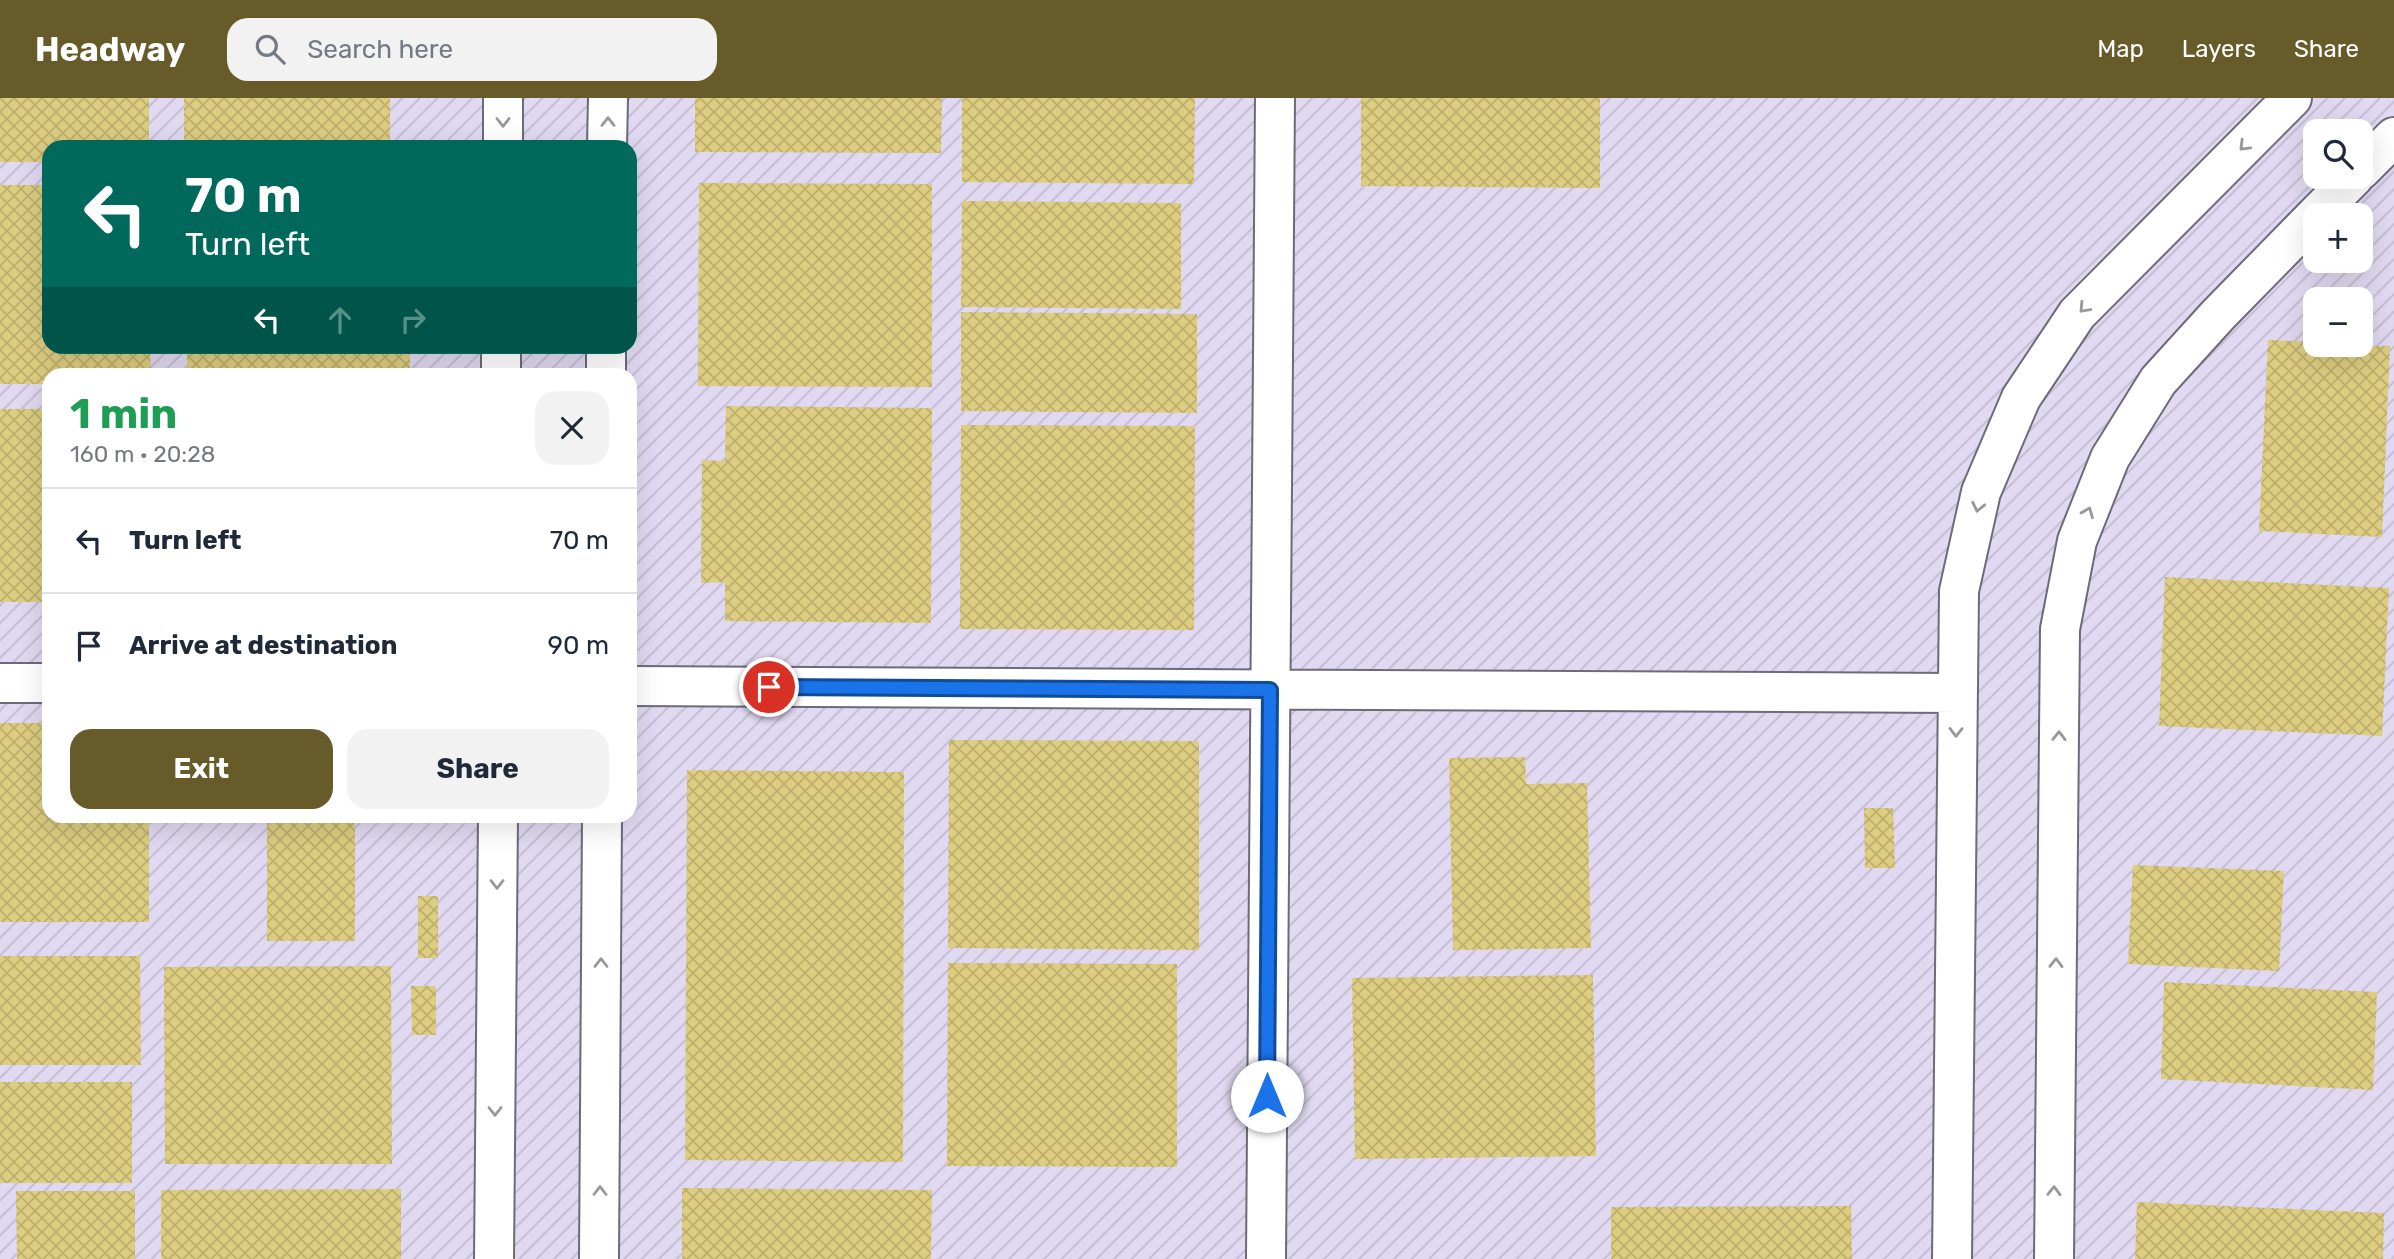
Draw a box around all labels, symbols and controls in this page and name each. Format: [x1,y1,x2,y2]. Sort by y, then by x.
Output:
search box [227,18,717,81]
text: Headway [35,30,185,69]
icon: search [251,30,289,68]
text: Search here [307,34,453,65]
text: Map [2097,35,2144,63]
text: Layers [2182,35,2256,63]
text: Share [2294,35,2359,63]
one-way arrow [600,117,616,127]
one-way arrow [495,118,511,128]
map controls [2303,119,2373,357]
button: search [2303,119,2373,189]
one-way arrow [2239,138,2252,151]
text: 70 m [185,166,302,224]
icon: left [70,168,161,259]
button: + [2303,203,2373,273]
text: Turn left [185,225,310,263]
button: − [2303,287,2373,357]
one-way arrow [2079,299,2092,312]
icon: left [248,301,286,339]
icon: ahead [321,301,359,339]
icon: right [394,301,432,339]
text: 1 min [70,389,177,439]
button: close [535,391,609,465]
text: 160 m · 20:28 [70,440,215,468]
one-way arrow [1971,501,1986,513]
one-way arrow [2080,507,2094,519]
icon: left [70,522,108,560]
text: Turn left [129,525,241,556]
text: 70 m [550,525,609,556]
icon: arrive [70,627,108,665]
text: Arrive at destination [129,630,397,661]
text: 90 m [548,630,609,661]
pin [739,657,799,717]
icon: arrive [750,668,788,706]
one-way arrow [1948,728,1964,738]
button: Exit [70,729,333,809]
button: Share [347,729,609,809]
one-way arrow [2051,730,2066,741]
one-way arrow [489,879,505,889]
one-way arrow [593,958,609,968]
one-way arrow [2049,958,2064,969]
position arrow [1230,1059,1304,1133]
one-way arrow [487,1106,503,1117]
one-way arrow [592,1185,607,1196]
one-way arrow [2046,1185,2062,1196]

